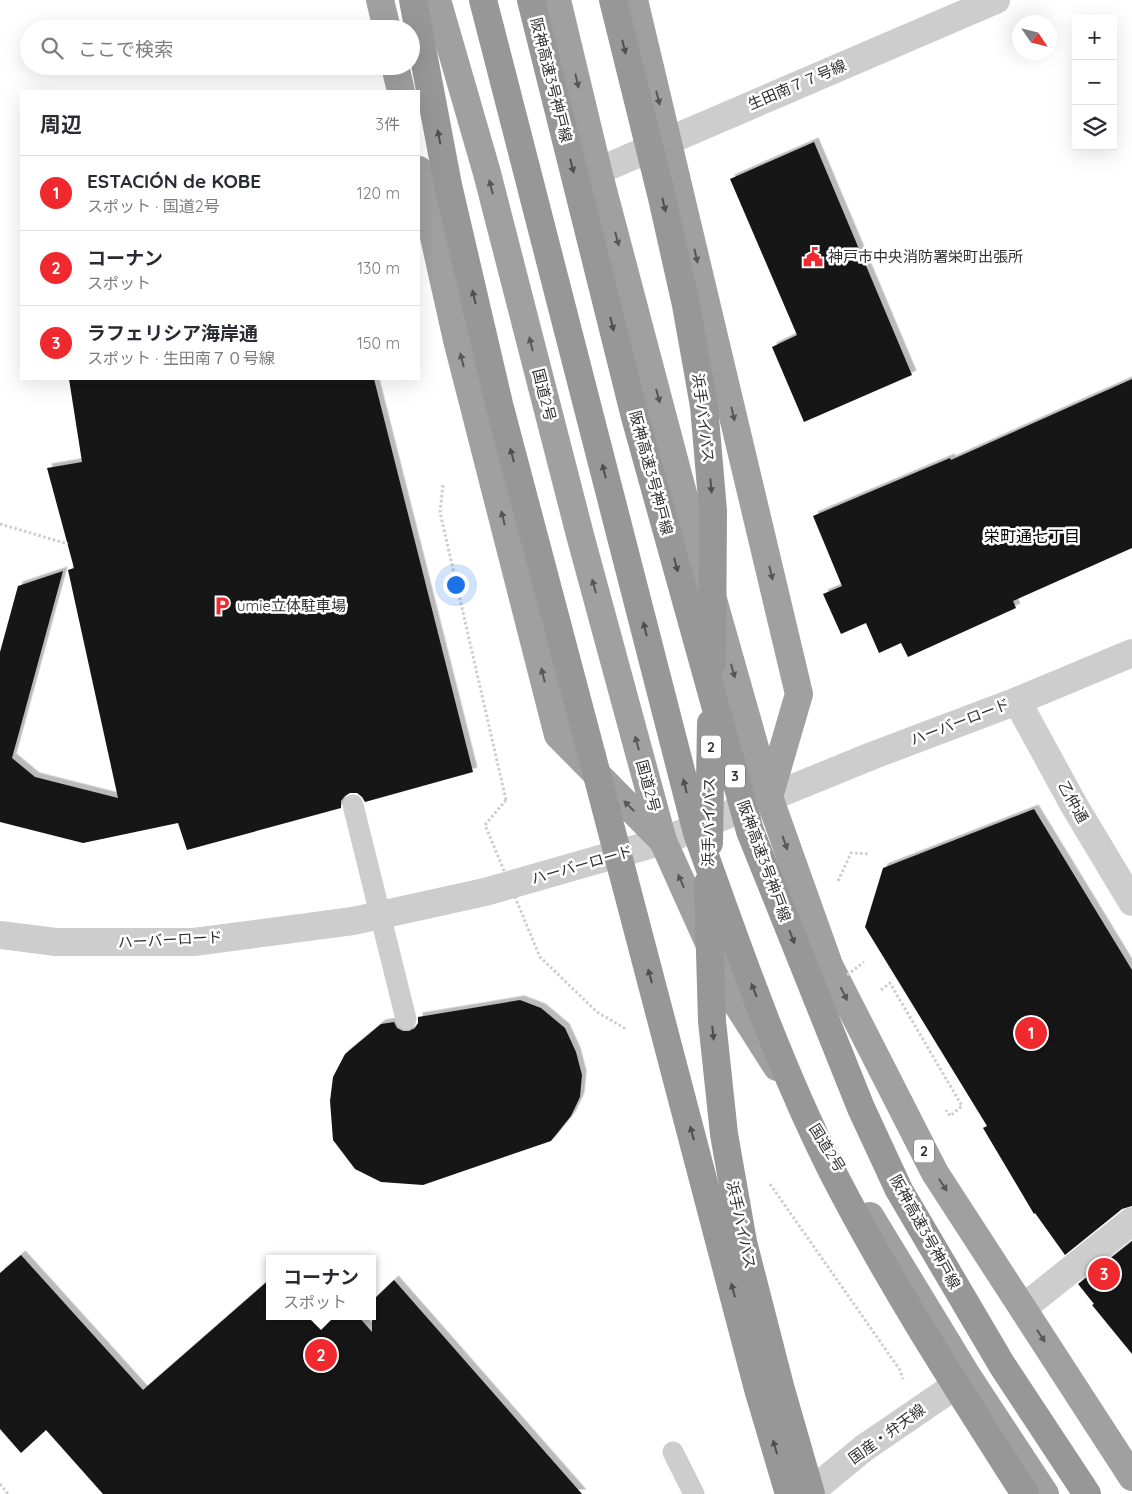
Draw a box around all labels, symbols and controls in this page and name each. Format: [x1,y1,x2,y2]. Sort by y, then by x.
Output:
north arrow [1012,15,1057,60]
map controls [1072,15,1117,150]
button: + [1072,15,1117,60]
street label: 阪神高速3号神戸線 [527,16,576,144]
search box [20,20,420,75]
icon: search [38,34,66,62]
text: ここで検索 [78,37,173,61]
one-way arrow [620,40,628,55]
street label: 生田南７７号線 [745,55,849,114]
button: − [1072,60,1117,105]
one-way arrow [573,74,581,89]
one-way arrow [654,91,662,106]
button: layers [1072,105,1117,150]
text: 周辺 [40,111,82,137]
text: 3件 [376,114,400,134]
one-way arrow [434,129,442,145]
one-way arrow [568,159,576,174]
text: ESTACIÓN de KOBE [87,169,261,193]
one-way arrow [487,180,495,195]
text: 1 [53,183,59,203]
text: 120 m [357,183,400,203]
text: スポット · 国道2号 [87,196,220,216]
one-way arrow [660,197,668,213]
one-way arrow [613,232,621,247]
text: コーナン [87,246,163,270]
public building icon: 神戸市中央消防署栄町出張所 [802,246,824,268]
place label: 神戸市中央消防署栄町出張所 [828,247,1023,266]
one-way arrow [692,249,700,264]
text: 2 [51,258,61,278]
text: 130 m [357,258,400,278]
text: スポット [87,273,151,293]
one-way arrow [470,290,478,305]
one-way arrow [608,316,616,331]
text: ラフェリシア海岸通 [87,321,258,345]
text: 3 [52,333,60,353]
text: 150 m [357,333,400,353]
one-way arrow [527,337,535,352]
text: スポット · 生田南７０号線 [87,348,275,368]
one-way arrow [458,353,466,368]
street label: 国道2号 [529,367,560,423]
street label: 浜手バイパス [689,372,718,464]
one-way arrow [654,389,662,404]
one-way arrow [729,407,737,422]
street label: 阪神高速3号神戸線 [626,409,677,537]
one-way arrow [508,448,516,463]
one-way arrow [600,464,608,479]
one-way arrow [707,478,715,494]
one-way arrow [498,510,506,525]
district label: 栄町通七丁目 [984,526,1080,546]
one-way arrow [673,558,681,573]
one-way arrow [767,565,775,580]
your location [443,572,469,598]
one-way arrow [590,579,598,594]
parking icon: umie立体駐車場 [211,595,233,617]
place label: umie立体駐車場 [237,596,346,615]
one-way arrow [640,621,648,636]
one-way arrow [730,664,738,679]
one-way arrow [539,668,547,683]
street label: ハーバーロード [907,694,1012,749]
one-way arrow [632,736,640,751]
road number: 2 [701,736,721,759]
street label: 国道2号 [632,758,665,814]
road number: 3 [725,764,745,788]
street label: 浜手バイパス [698,777,719,867]
street label: 乙仲通 [1054,777,1093,826]
one-way arrow [681,779,689,794]
street label: 阪神高速3号神戸線 [734,797,795,924]
one-way arrow [623,801,635,813]
one-way arrow [781,836,789,851]
street label: ハーバーロード [529,841,635,888]
one-way arrow [677,874,685,888]
street label: ハーバーロード [117,927,223,952]
one-way arrow [788,930,796,944]
one-way arrow [646,968,654,983]
one-way arrow [750,982,757,997]
one-way arrow [840,987,848,1002]
pin: 1 [1015,1014,1047,1052]
one-way arrow [709,1025,717,1041]
street label: 国道2号 [805,1120,850,1175]
one-way arrow [688,1125,696,1141]
road number: 2 [914,1140,934,1162]
street label: 阪神高速3号神戸線 [886,1171,965,1292]
one-way arrow [938,1178,948,1192]
street label: 浜手バイパス [723,1179,760,1271]
popup [266,1255,376,1320]
pin: 3 [1088,1255,1120,1293]
text: コーナン [283,1265,359,1289]
one-way arrow [729,1283,737,1298]
text: スポット [283,1292,347,1312]
one-way arrow [1037,1329,1046,1343]
pin: 2 [305,1336,337,1374]
street label: 国産・弁天線 [845,1399,929,1468]
one-way arrow [771,1440,779,1455]

